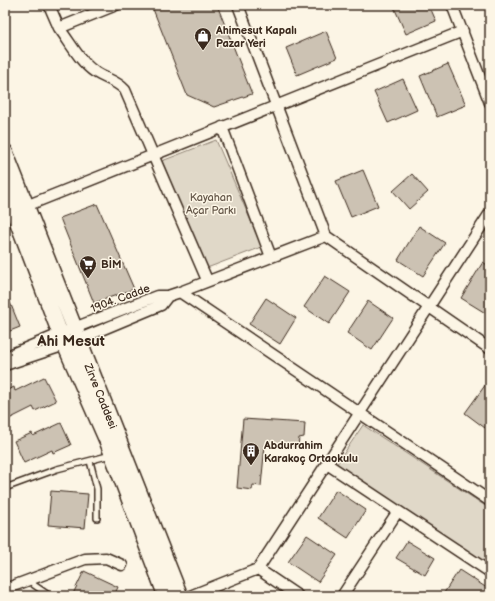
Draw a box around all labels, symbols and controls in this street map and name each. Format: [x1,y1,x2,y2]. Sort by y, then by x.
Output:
place label: Ahimesut Kapalı Pazar Yeri [215,24,297,50]
shop icon: Ahimesut Kapalı Pazar Yeri [193,26,213,51]
park label: Kayahan Açar Parkı [186,191,236,217]
supermarket icon: BİM [78,254,98,279]
place label: BİM [101,257,121,271]
street label: 1904. Cadde [89,282,152,315]
district label: Ahi Mesut [36,332,105,351]
street label: Zirve Caddesi [81,361,120,431]
place label: Abdurrahim Karakoç Ortaokulu [263,439,358,465]
building icon: Abdurrahim Karakoç Ortaokulu [241,441,261,466]

